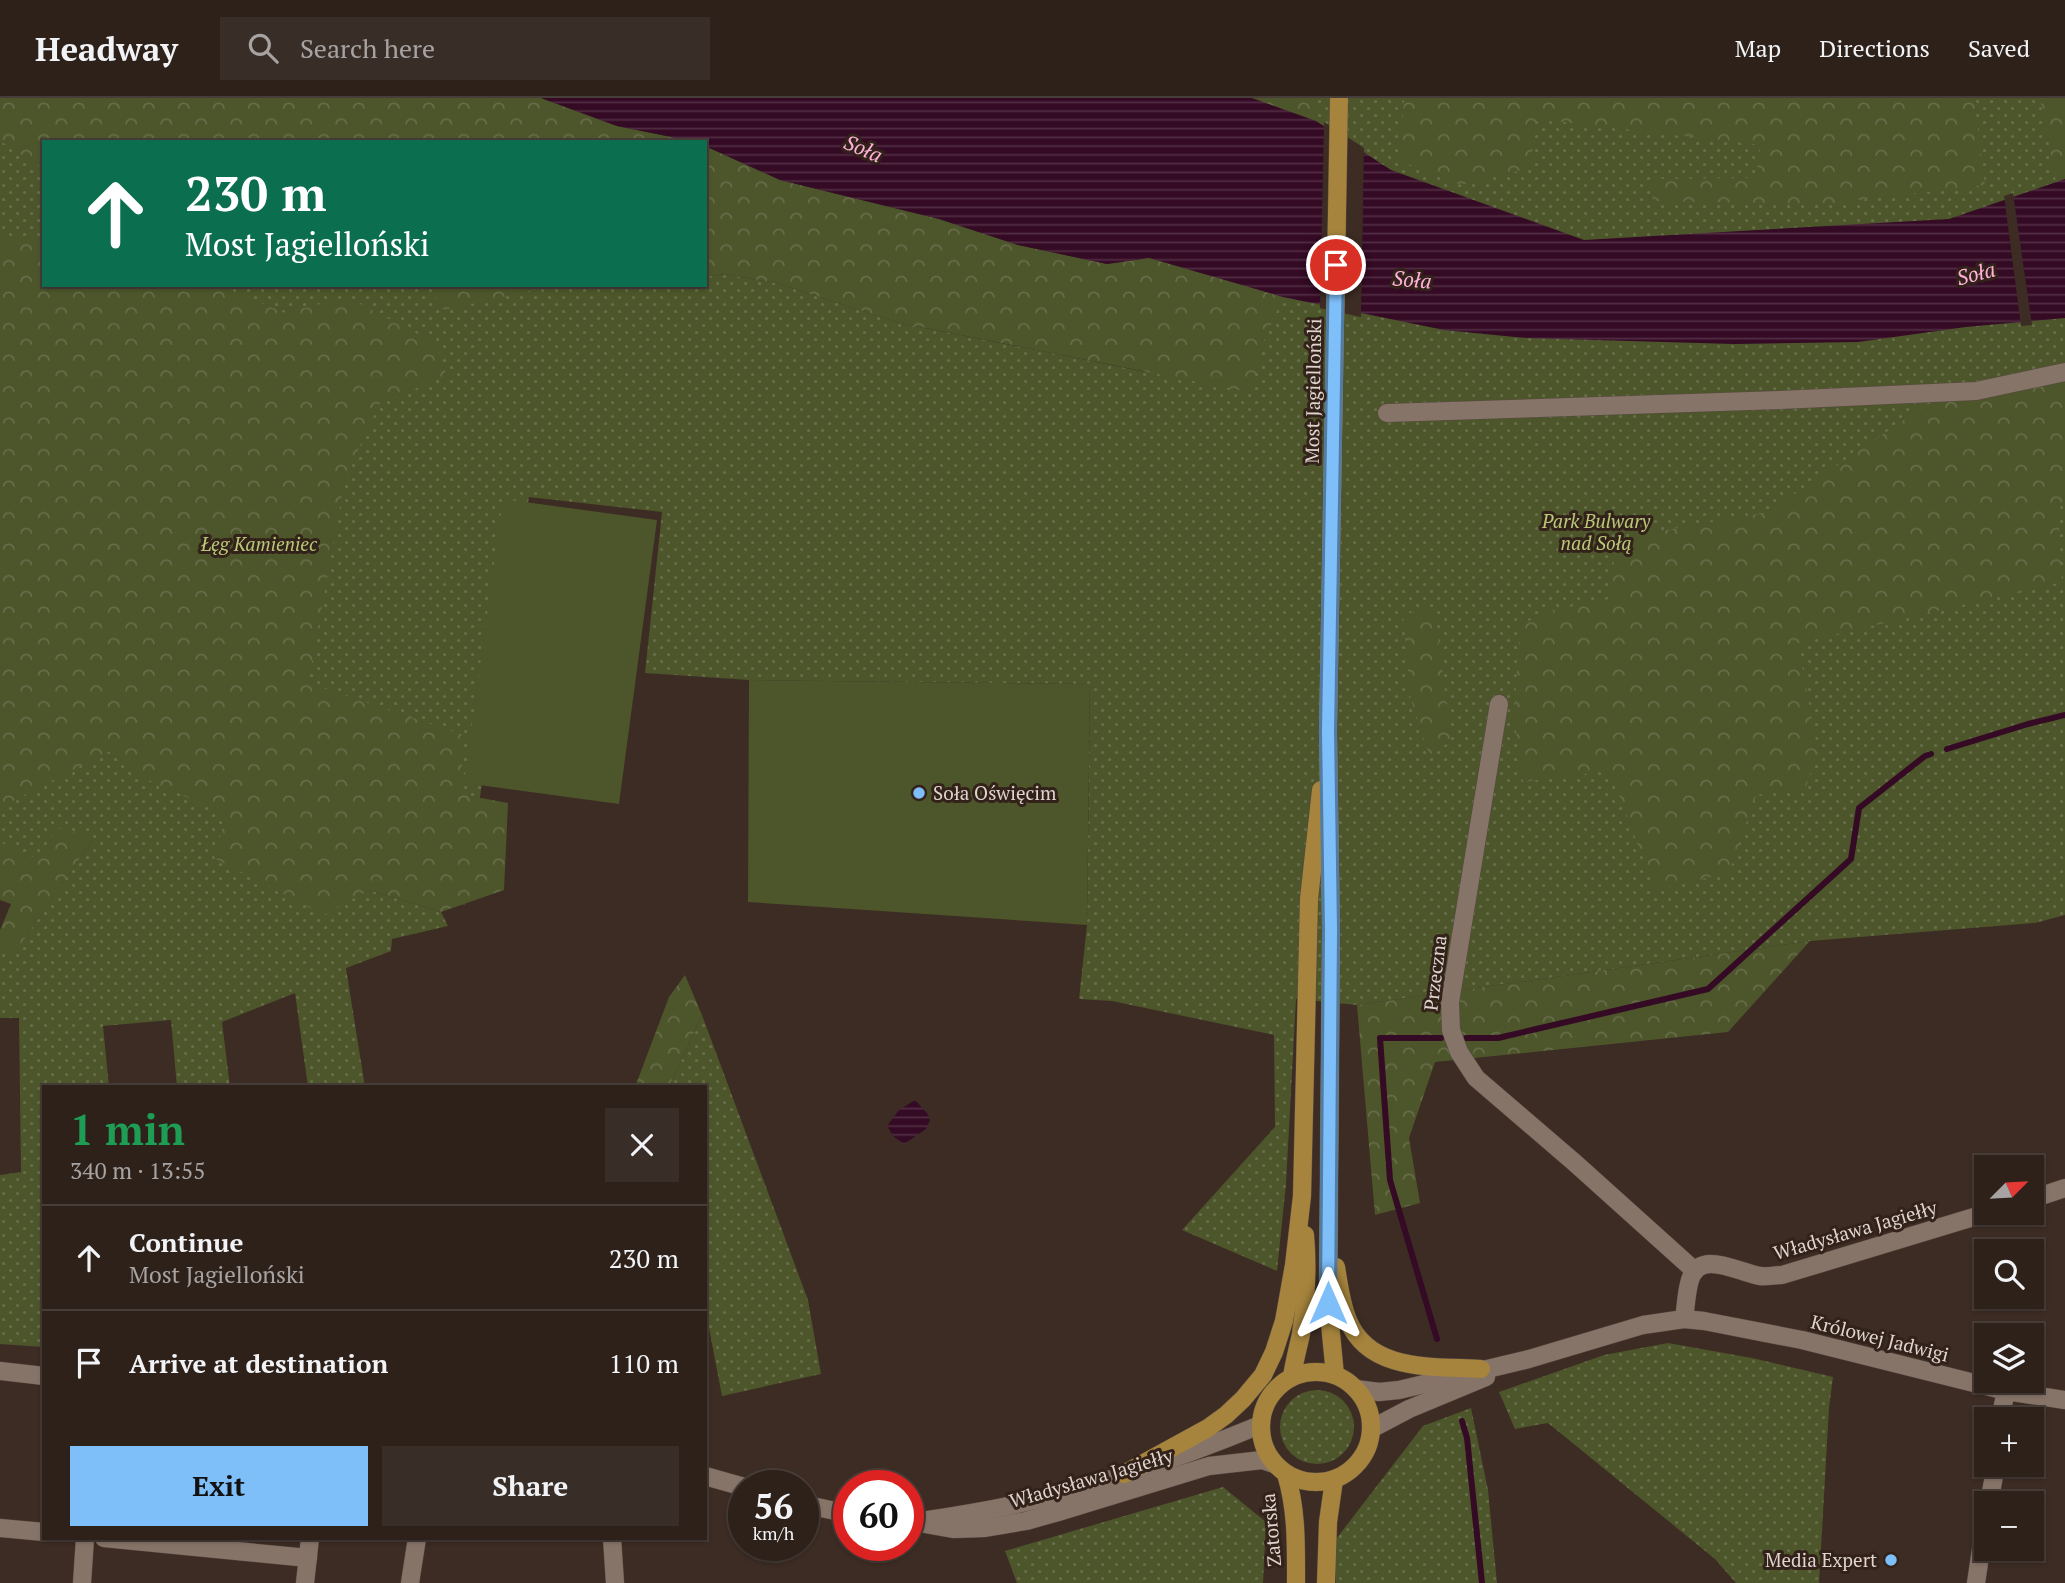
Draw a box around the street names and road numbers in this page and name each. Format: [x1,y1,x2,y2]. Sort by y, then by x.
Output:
street label: Most Jagielloński [1299,318,1326,464]
street label: Przeczna [1417,933,1452,1012]
street label: Władysława Jagiełły [1770,1194,1940,1265]
street label: Królowej Jadwigi [1809,1308,1952,1367]
street label: Władysława Jagiełły [1006,1442,1176,1513]
street label: Zatorska [1255,1492,1286,1568]

